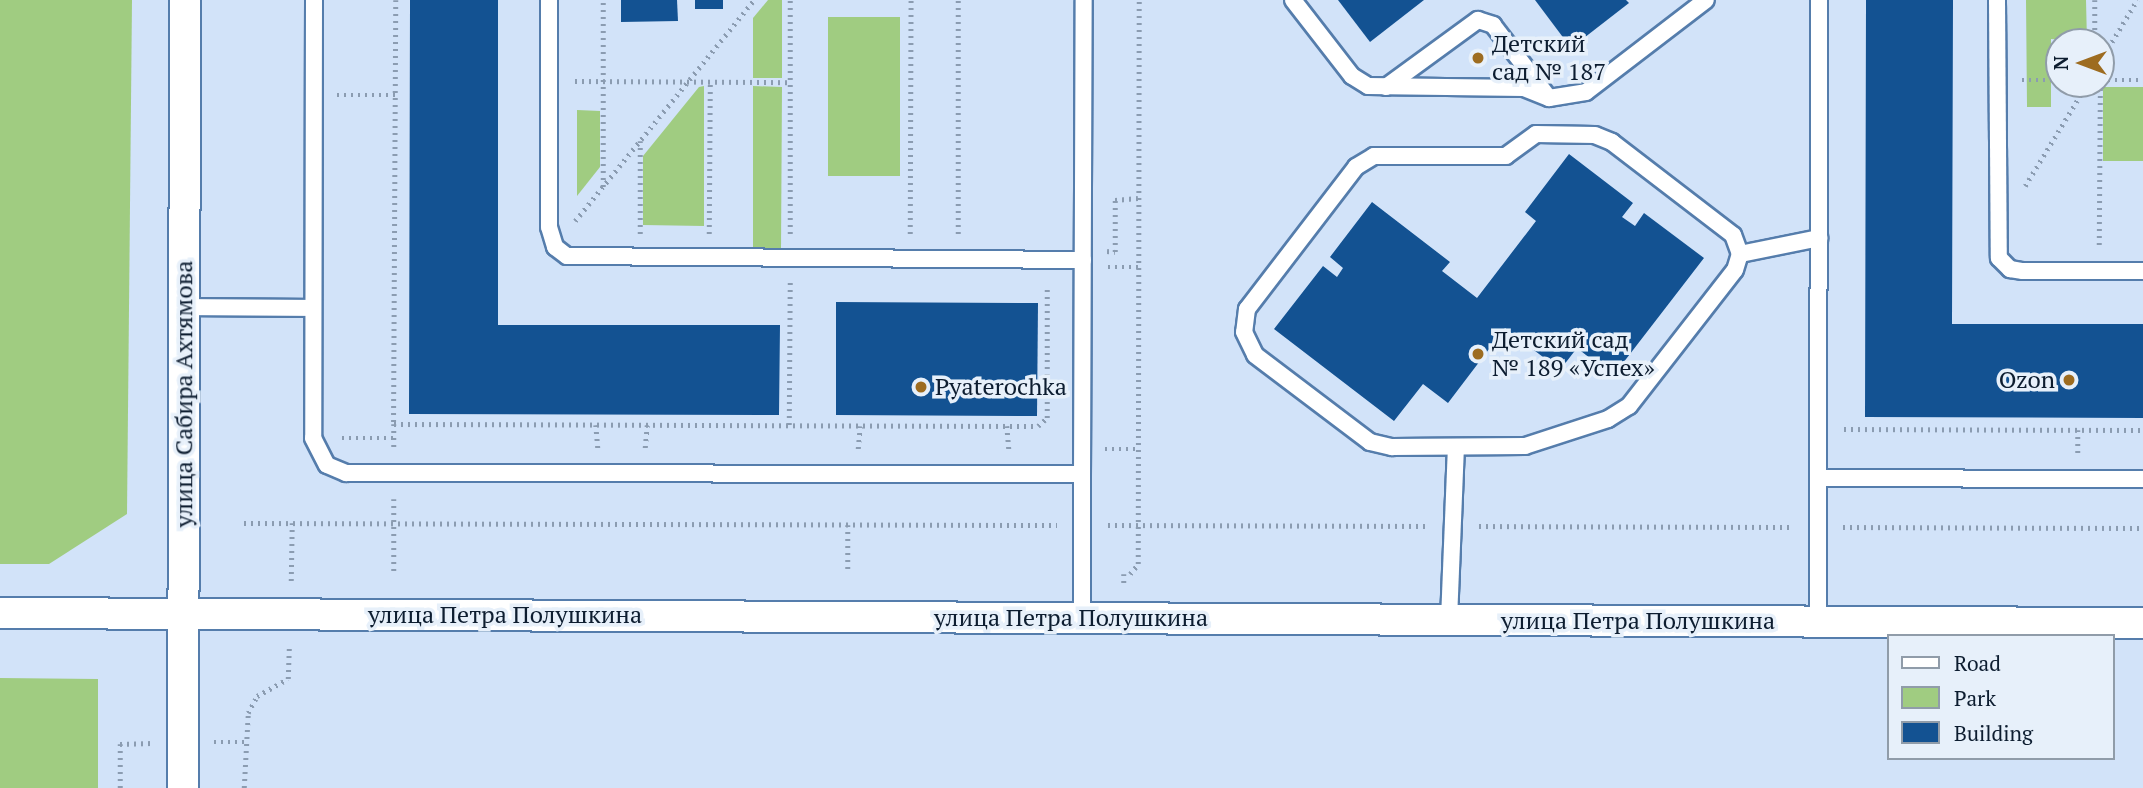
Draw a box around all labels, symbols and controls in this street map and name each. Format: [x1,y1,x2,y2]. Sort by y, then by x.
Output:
north arrow [2045,28,2115,98]
place label: Детский сад № 187 [1492,30,1606,86]
marker: Детский сад № 187 [1470,50,1486,66]
text: N [2048,56,2073,70]
street label: улица Сабира Ахтямова [170,260,198,528]
place label: Детский сад № 189 «Успех» [1492,326,1655,382]
marker: Детский сад № 189 «Успех» [1470,346,1486,362]
place label: Ozon [1999,366,2055,394]
marker: Ozon [2061,372,2077,388]
place label: Pyaterochka [935,373,1067,401]
marker: Pyaterochka [913,379,929,395]
street label: улица Петра Полушкина [368,601,642,629]
street label: улица Петра Полушкина [934,604,1208,632]
street label: улица Петра Полушкина [1501,607,1775,635]
legend [1888,634,2115,760]
text: Road [1954,649,2001,677]
text: Park [1954,684,1996,712]
text: Building [1954,719,2033,747]

